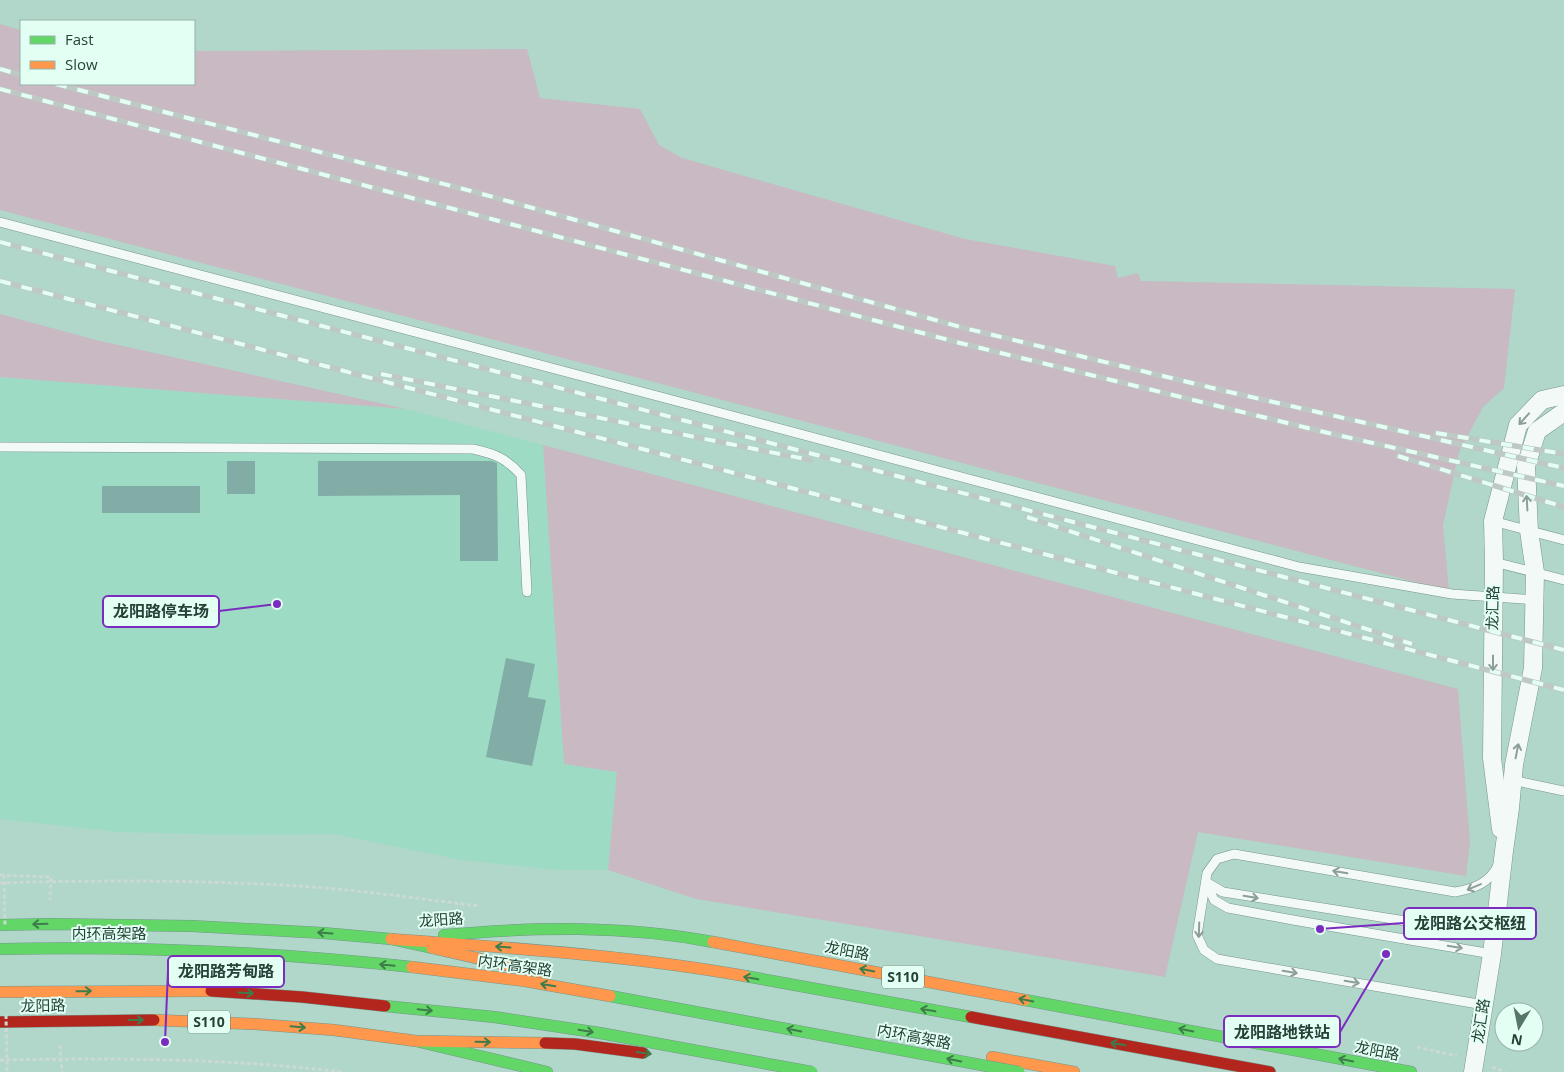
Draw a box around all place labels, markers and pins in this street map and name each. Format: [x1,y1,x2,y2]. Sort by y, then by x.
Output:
callout: 龙阳路停车场 [103,596,219,627]
callout: 龙阳路公交枢纽 [1404,908,1536,939]
callout: 龙阳路芳甸路 [168,956,284,987]
callout: 龙阳路地铁站 [1224,1016,1340,1047]

